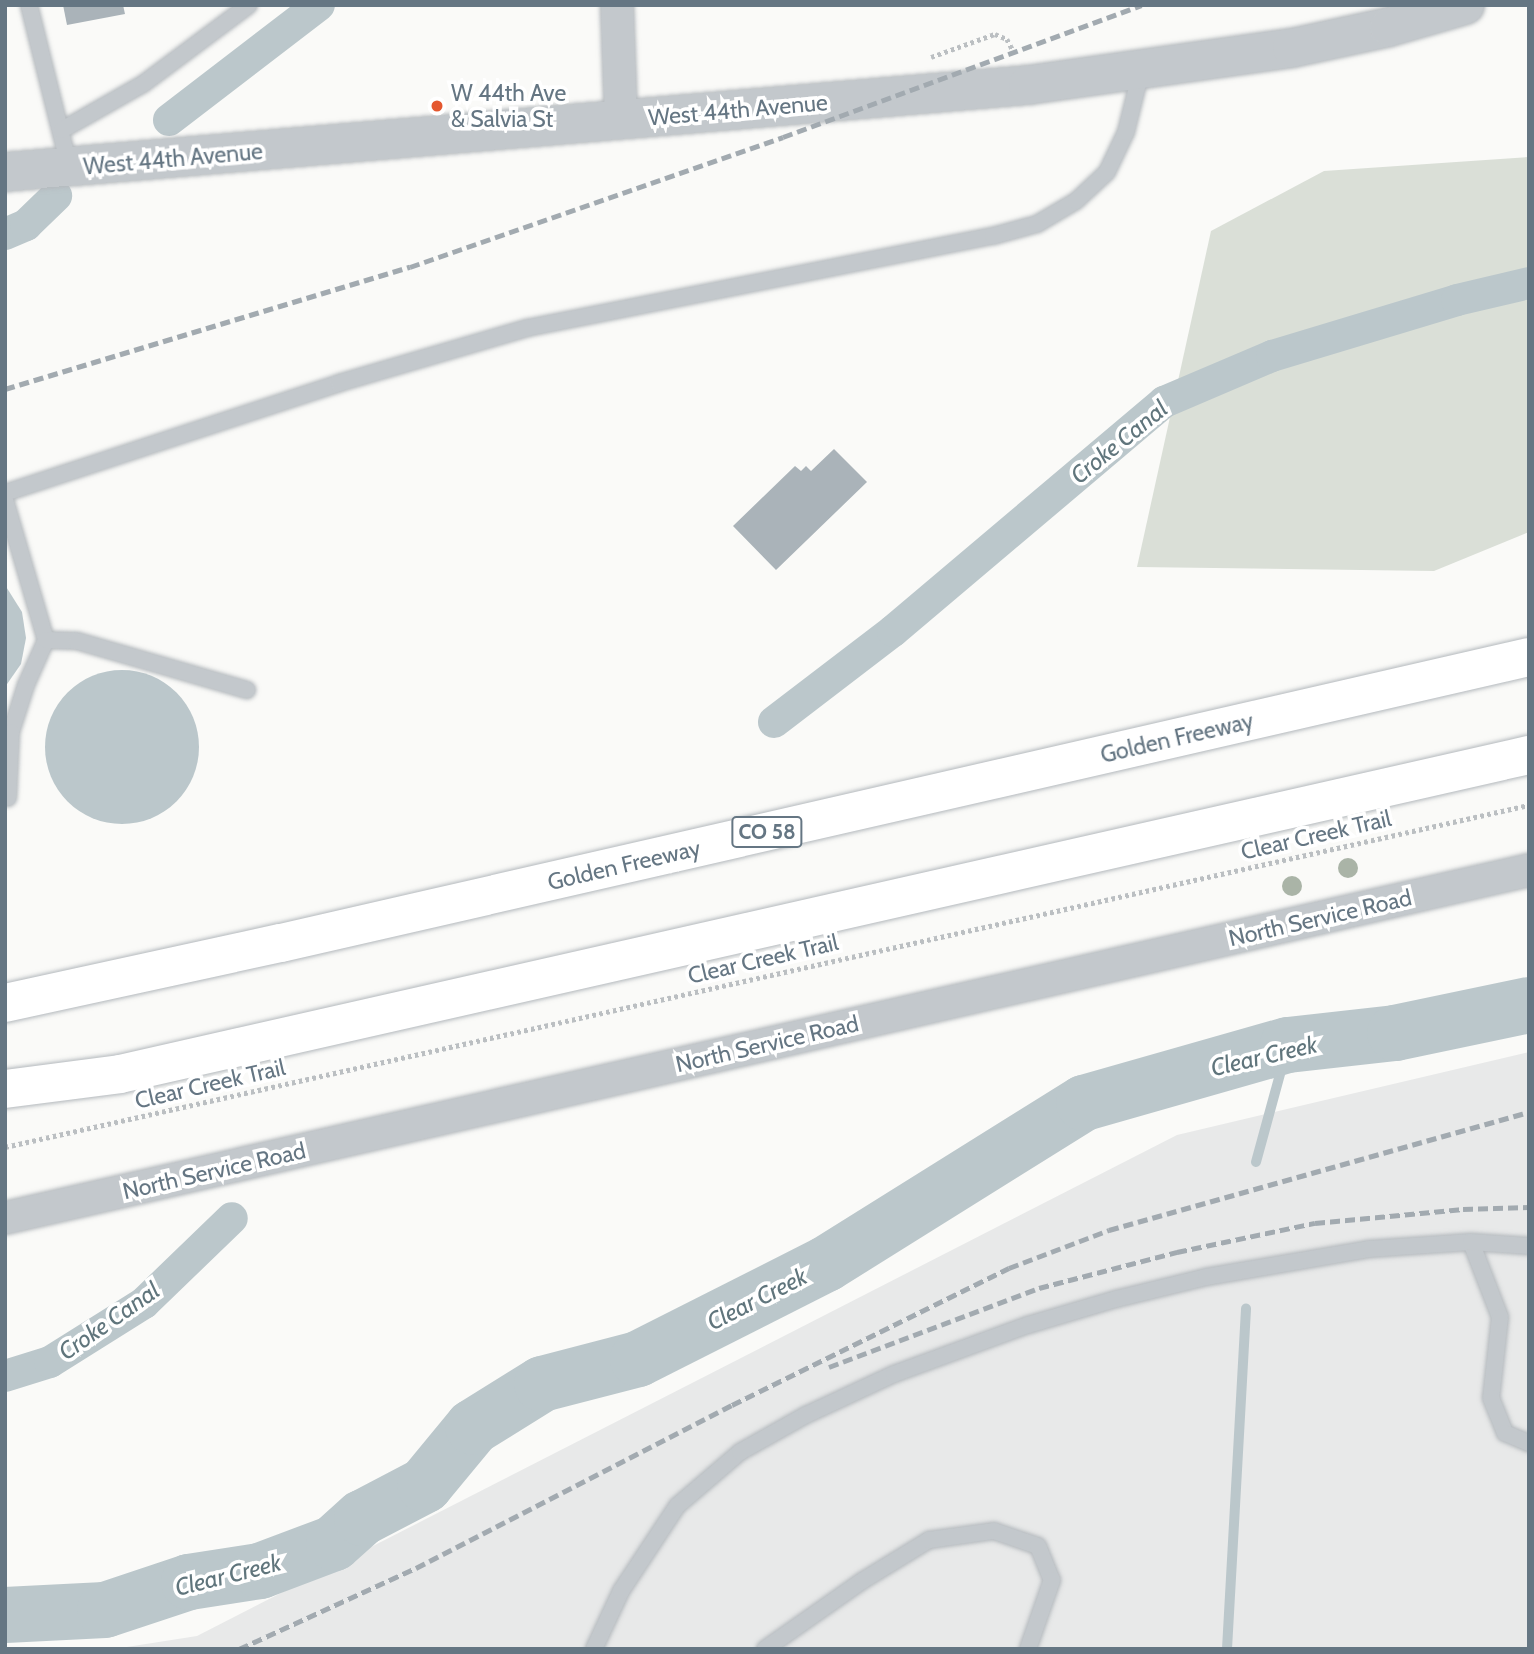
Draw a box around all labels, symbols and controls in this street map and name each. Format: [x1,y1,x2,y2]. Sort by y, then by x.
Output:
place label: W 44th Ave & Salvia St [451,79,566,133]
street label: West 44th Avenue [647,88,829,132]
marker: W 44th Ave & Salvia St [429,98,445,114]
street label: West 44th Avenue [82,137,264,181]
water label: Croke Canal [1065,394,1173,490]
street label: Golden Freeway [1098,707,1256,769]
street label: Clear Creek Trail [1238,804,1394,866]
road number: CO 58 [730,814,804,850]
street label: Golden Freeway [545,834,703,896]
street label: North Service Road [1226,884,1414,952]
street label: Clear Creek Trail [685,928,841,990]
street label: North Service Road [673,1010,861,1078]
water label: Clear Creek [1208,1030,1320,1082]
street label: Clear Creek Trail [132,1053,288,1115]
street label: North Service Road [120,1137,308,1205]
water label: Clear Creek [702,1262,812,1336]
water label: Croke Canal [53,1276,165,1366]
water label: Clear Creek [172,1548,284,1602]

